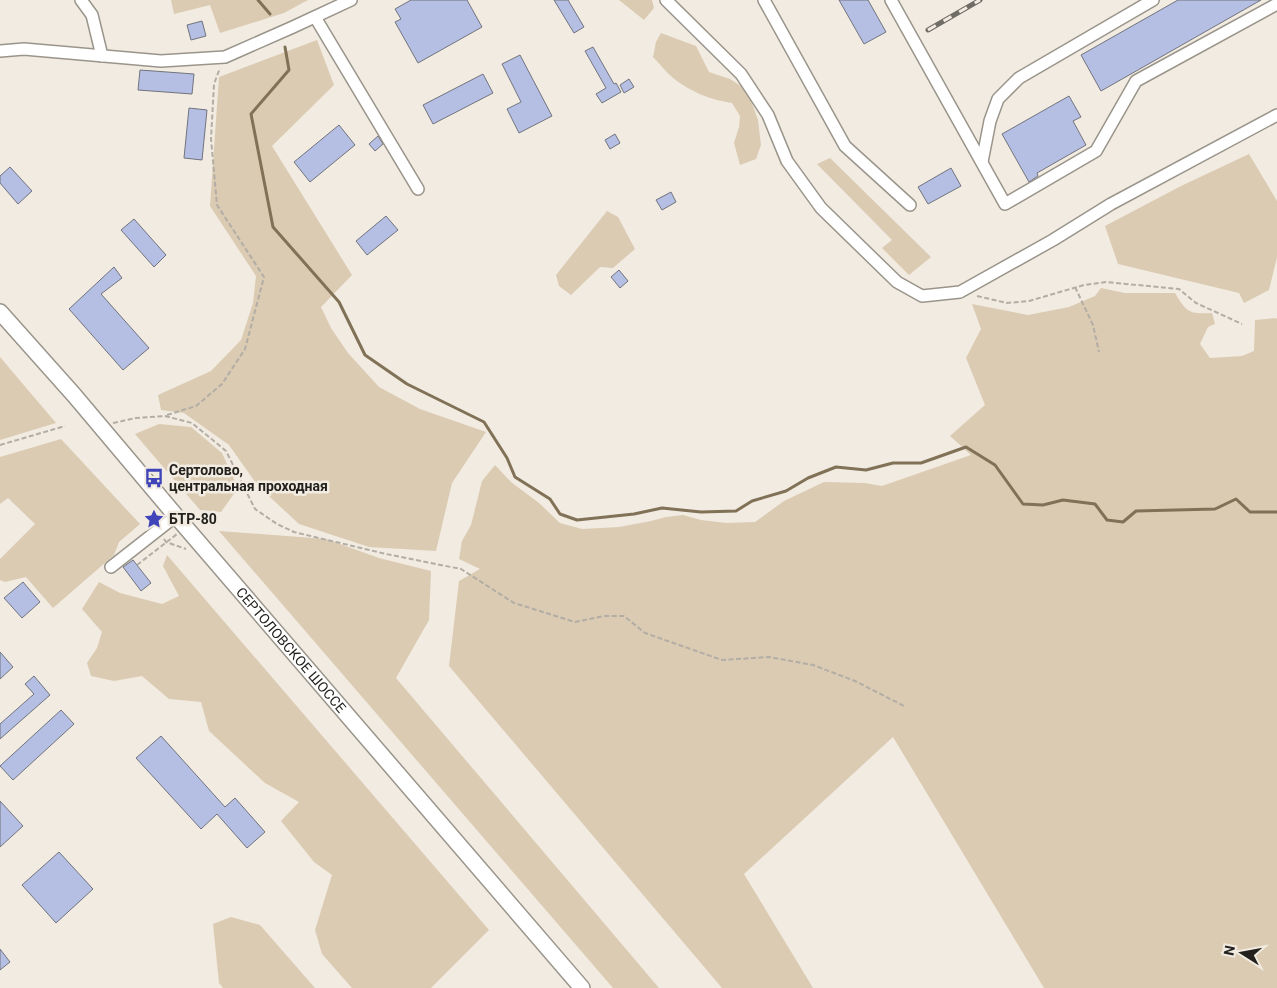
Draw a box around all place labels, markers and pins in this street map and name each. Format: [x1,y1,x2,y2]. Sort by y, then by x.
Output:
place label: Сертолово, центральная проходная [169,462,328,494]
bus stop icon: Сертолово, центральная проходная [143,467,165,489]
place icon: БТР-80 [143,508,165,530]
place label: БТР-80 [169,511,217,527]

